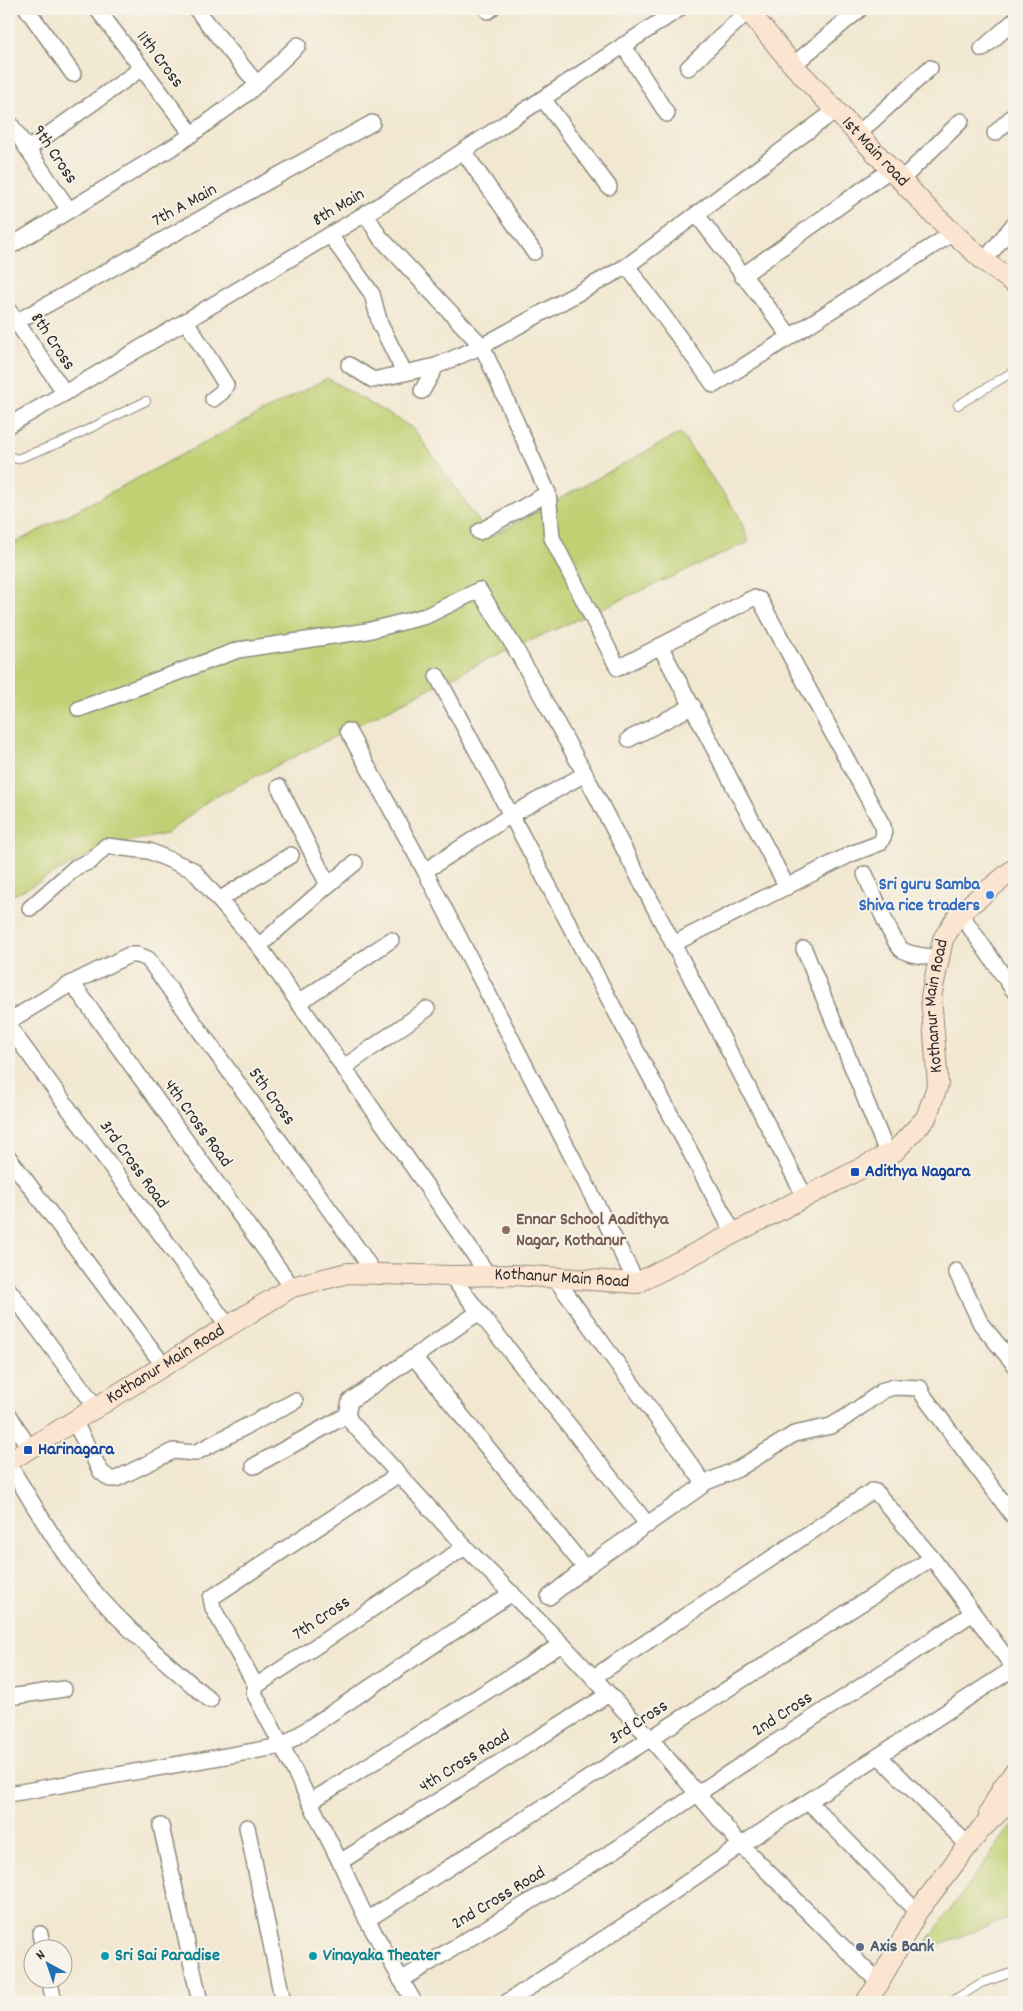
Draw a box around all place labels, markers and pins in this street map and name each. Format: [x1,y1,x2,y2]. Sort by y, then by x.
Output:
place label: Sri guru Samba Shiva rice traders [859,873,981,919]
marker: Sri guru Samba Shiva rice traders [984,889,996,901]
place label: Adithya Nagara [865,1160,971,1185]
marker: Adithya Nagara [849,1166,861,1178]
place label: Ennar School Aadithya Nagar, Kothanur [516,1208,669,1254]
marker: Ennar School Aadithya Nagar, Kothanur [500,1224,512,1236]
place label: Harinagara [38,1438,114,1463]
marker: Harinagara [22,1444,34,1456]
place label: Axis Bank [870,1935,935,1960]
marker: Axis Bank [854,1941,866,1953]
place label: Sri Sai Paradise [115,1944,220,1969]
place label: Vinayaka Theater [323,1944,441,1969]
marker: Sri Sai Paradise [99,1950,111,1962]
marker: Vinayaka Theater [307,1950,319,1962]

